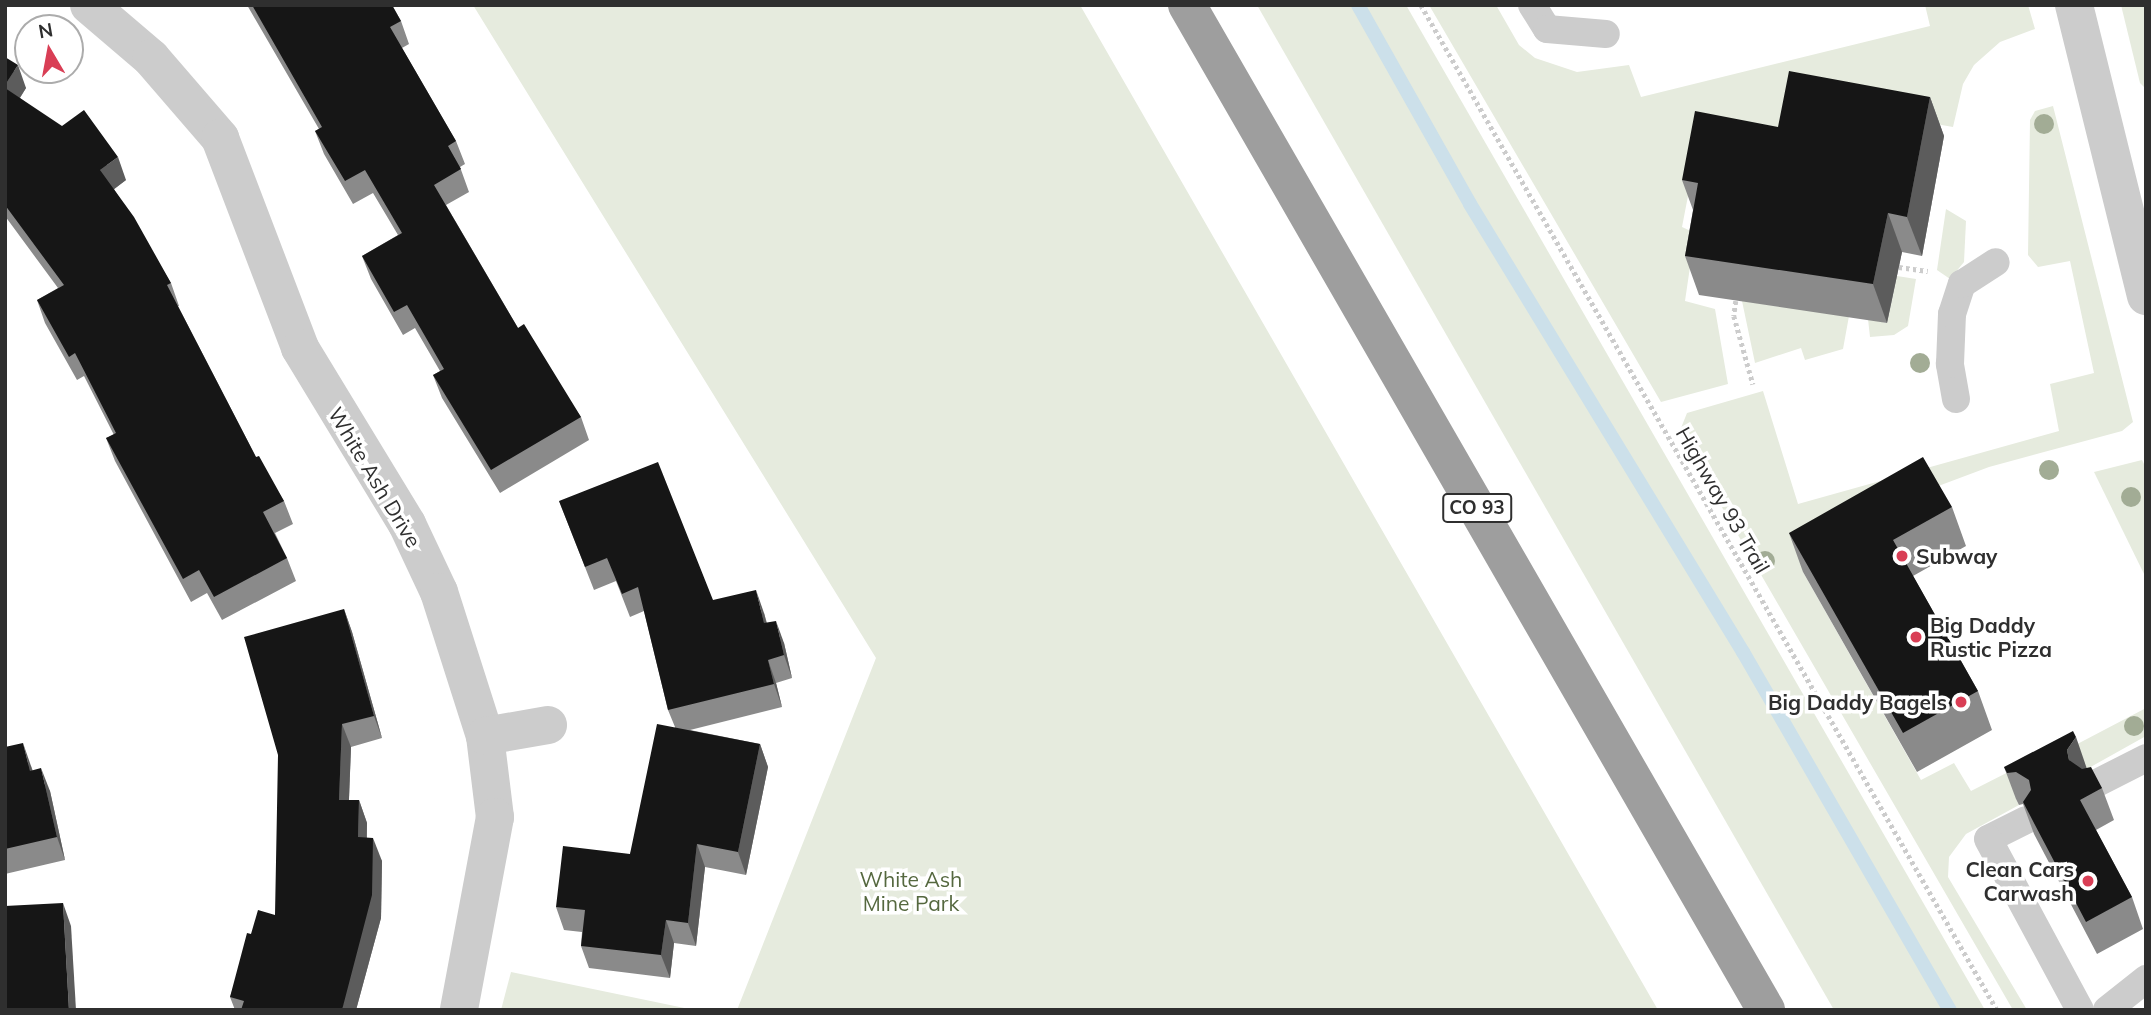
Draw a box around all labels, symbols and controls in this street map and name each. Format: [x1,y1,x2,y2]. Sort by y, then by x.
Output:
north arrow [14,14,84,84]
text: N [37,17,55,43]
street label: White Ash Drive [323,402,427,552]
street label: Highway 93 Trail [1671,422,1775,578]
road number: CO 93 [1442,492,1512,524]
place label: Subway [1916,543,1998,569]
marker: Subway [1894,548,1910,564]
place label: Big Daddy Rustic Pizza [1930,612,2052,662]
marker: Big Daddy Rustic Pizza [1908,629,1924,645]
place label: Big Daddy Bagels [1768,689,1947,715]
marker: Big Daddy Bagels [1953,694,1969,710]
place label: Clean Cars Carwash [1965,856,2074,906]
park label: White Ash Mine Park [860,866,962,916]
marker: Clean Cars Carwash [2080,873,2096,889]

